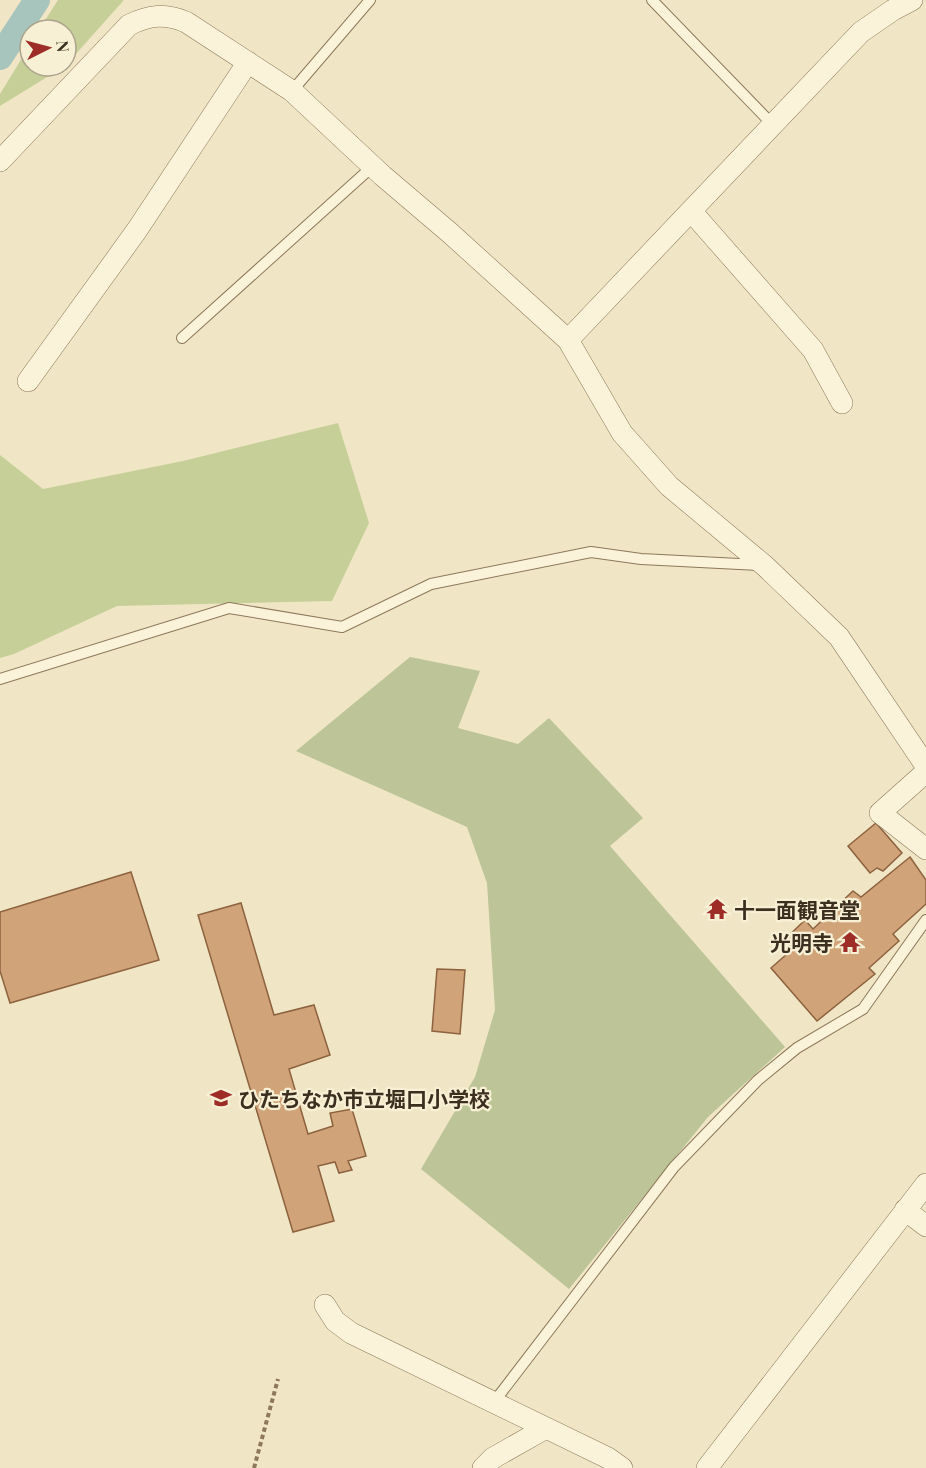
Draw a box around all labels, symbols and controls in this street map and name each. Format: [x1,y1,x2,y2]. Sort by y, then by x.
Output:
north arrow [18,18,78,78]
text: N [52,40,75,54]
place label: 十一面観音堂 [734,895,860,923]
temple icon: 十一面観音堂 [705,897,729,921]
place label: 光明寺 [770,928,833,956]
temple icon: 光明寺 [838,930,862,954]
place label: ひたちなか市立堀口小学校 [238,1084,490,1112]
school or university icon: ひたちなか市立堀口小学校 [209,1086,233,1110]

